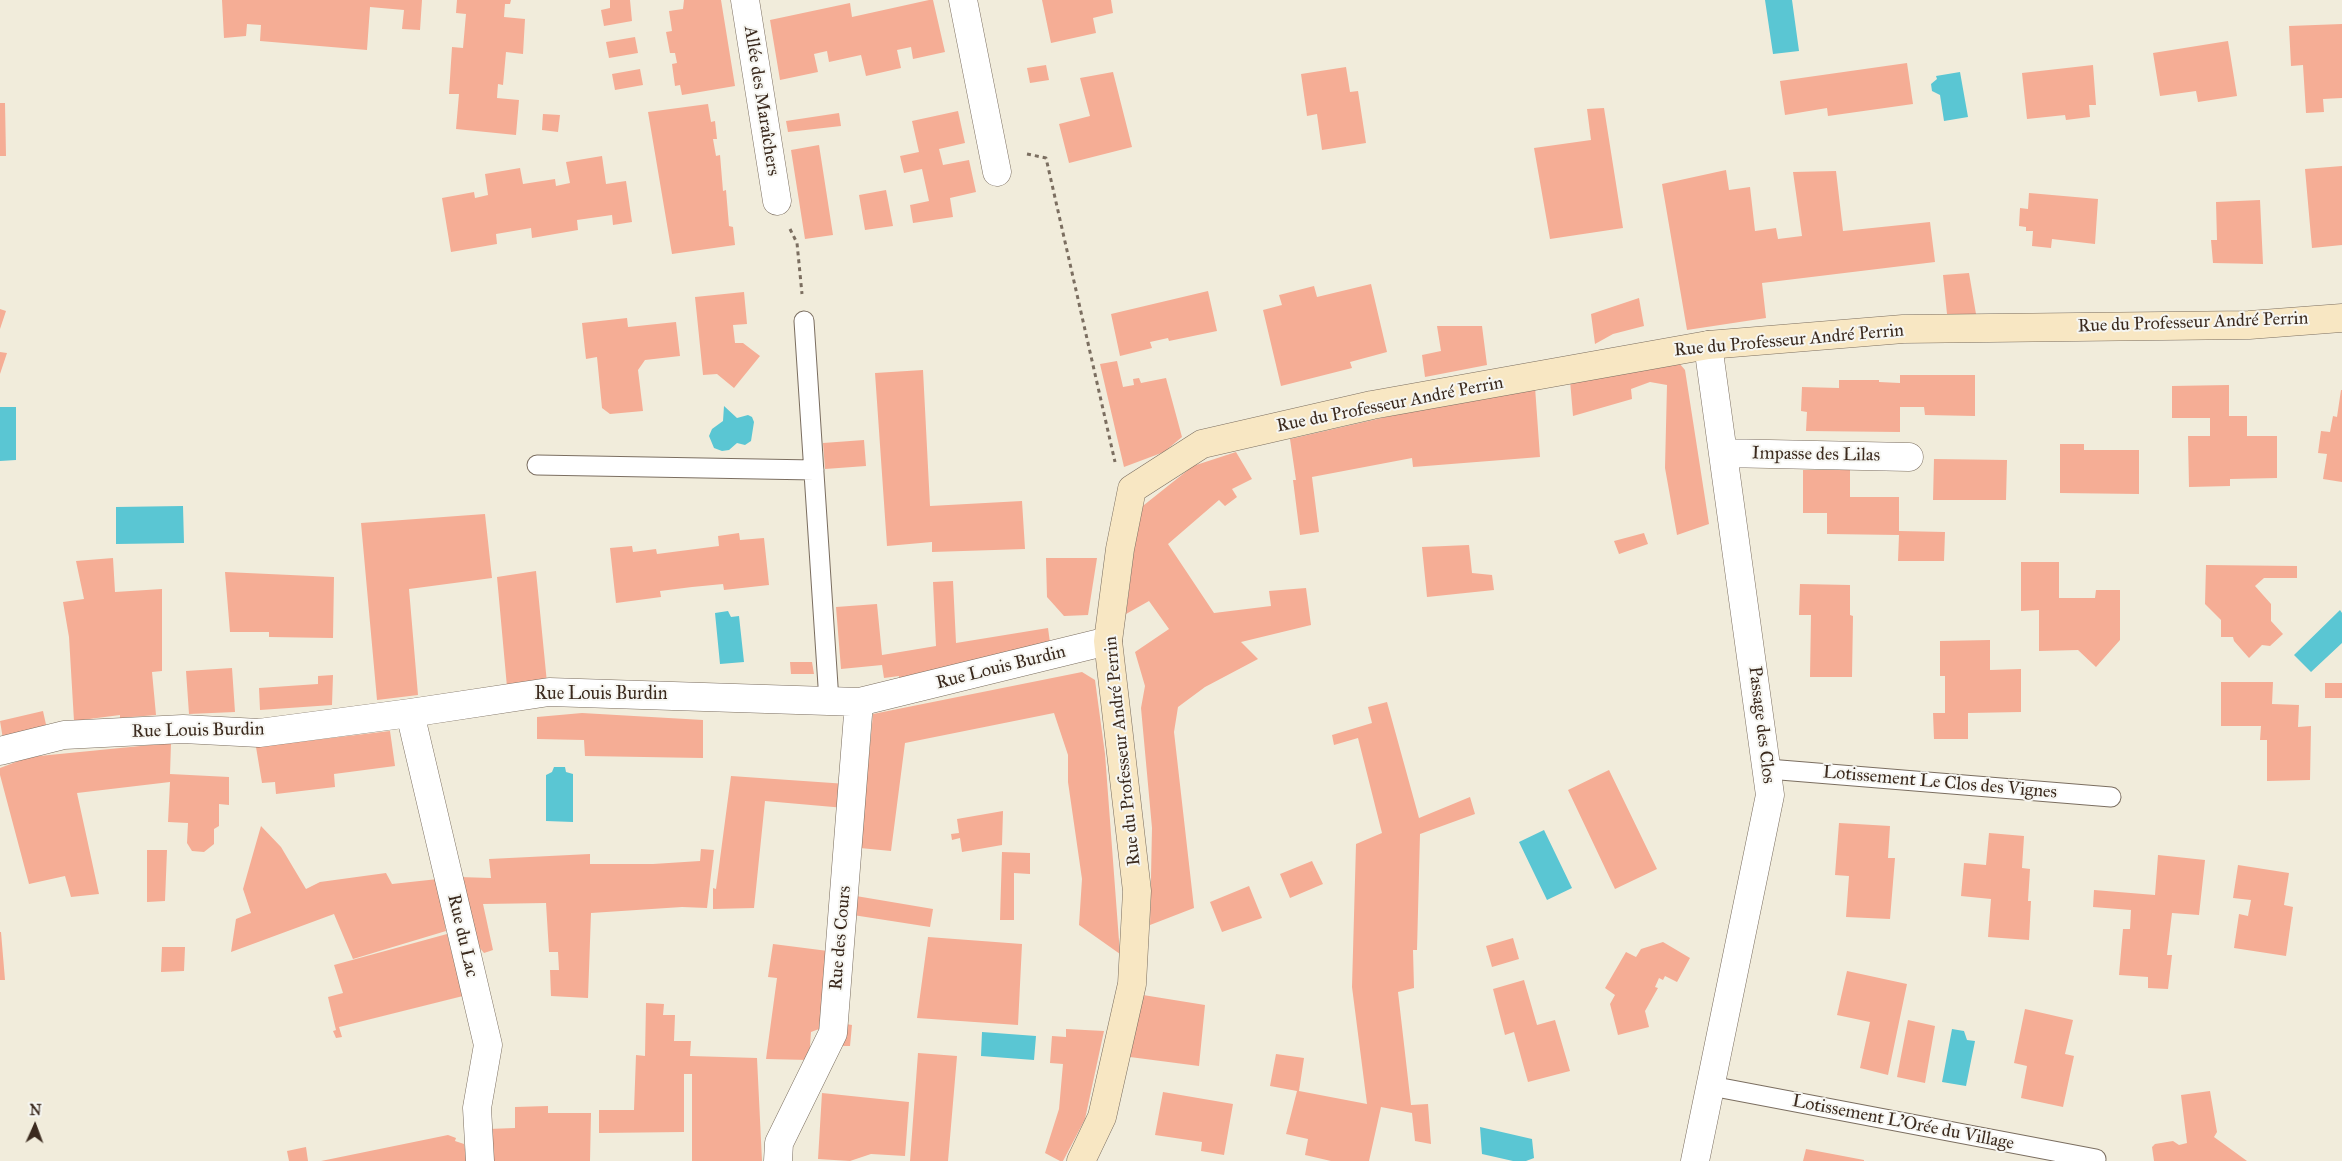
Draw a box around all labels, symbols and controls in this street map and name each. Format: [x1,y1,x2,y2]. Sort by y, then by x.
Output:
street label: Allée des Maraîchers [738,25,784,177]
street label: Rue du Professeur André Perrin [2077,308,2309,338]
street label: Rue du Professeur André Perrin [1673,320,1905,362]
street label: Rue du Professeur André Perrin [1275,372,1505,438]
street label: Impasse des Lilas [1752,443,1880,467]
street label: Rue du Professeur André Perrin [1100,635,1146,867]
street label: Rue Louis Burdin [934,641,1068,695]
street label: Passage des Clos [1743,665,1779,785]
street label: Rue Louis Burdin [535,684,667,706]
street label: Rue Louis Burdin [131,719,265,743]
street label: Lotissement Le Clos des Vignes [1822,762,2058,804]
street label: Rue des Cours [826,885,856,991]
street label: Rue du Lac [442,892,482,980]
street label: Lotissement L'Orée du Village [1790,1091,2016,1155]
north arrow [10,1101,60,1151]
text: N [29,1102,42,1119]

